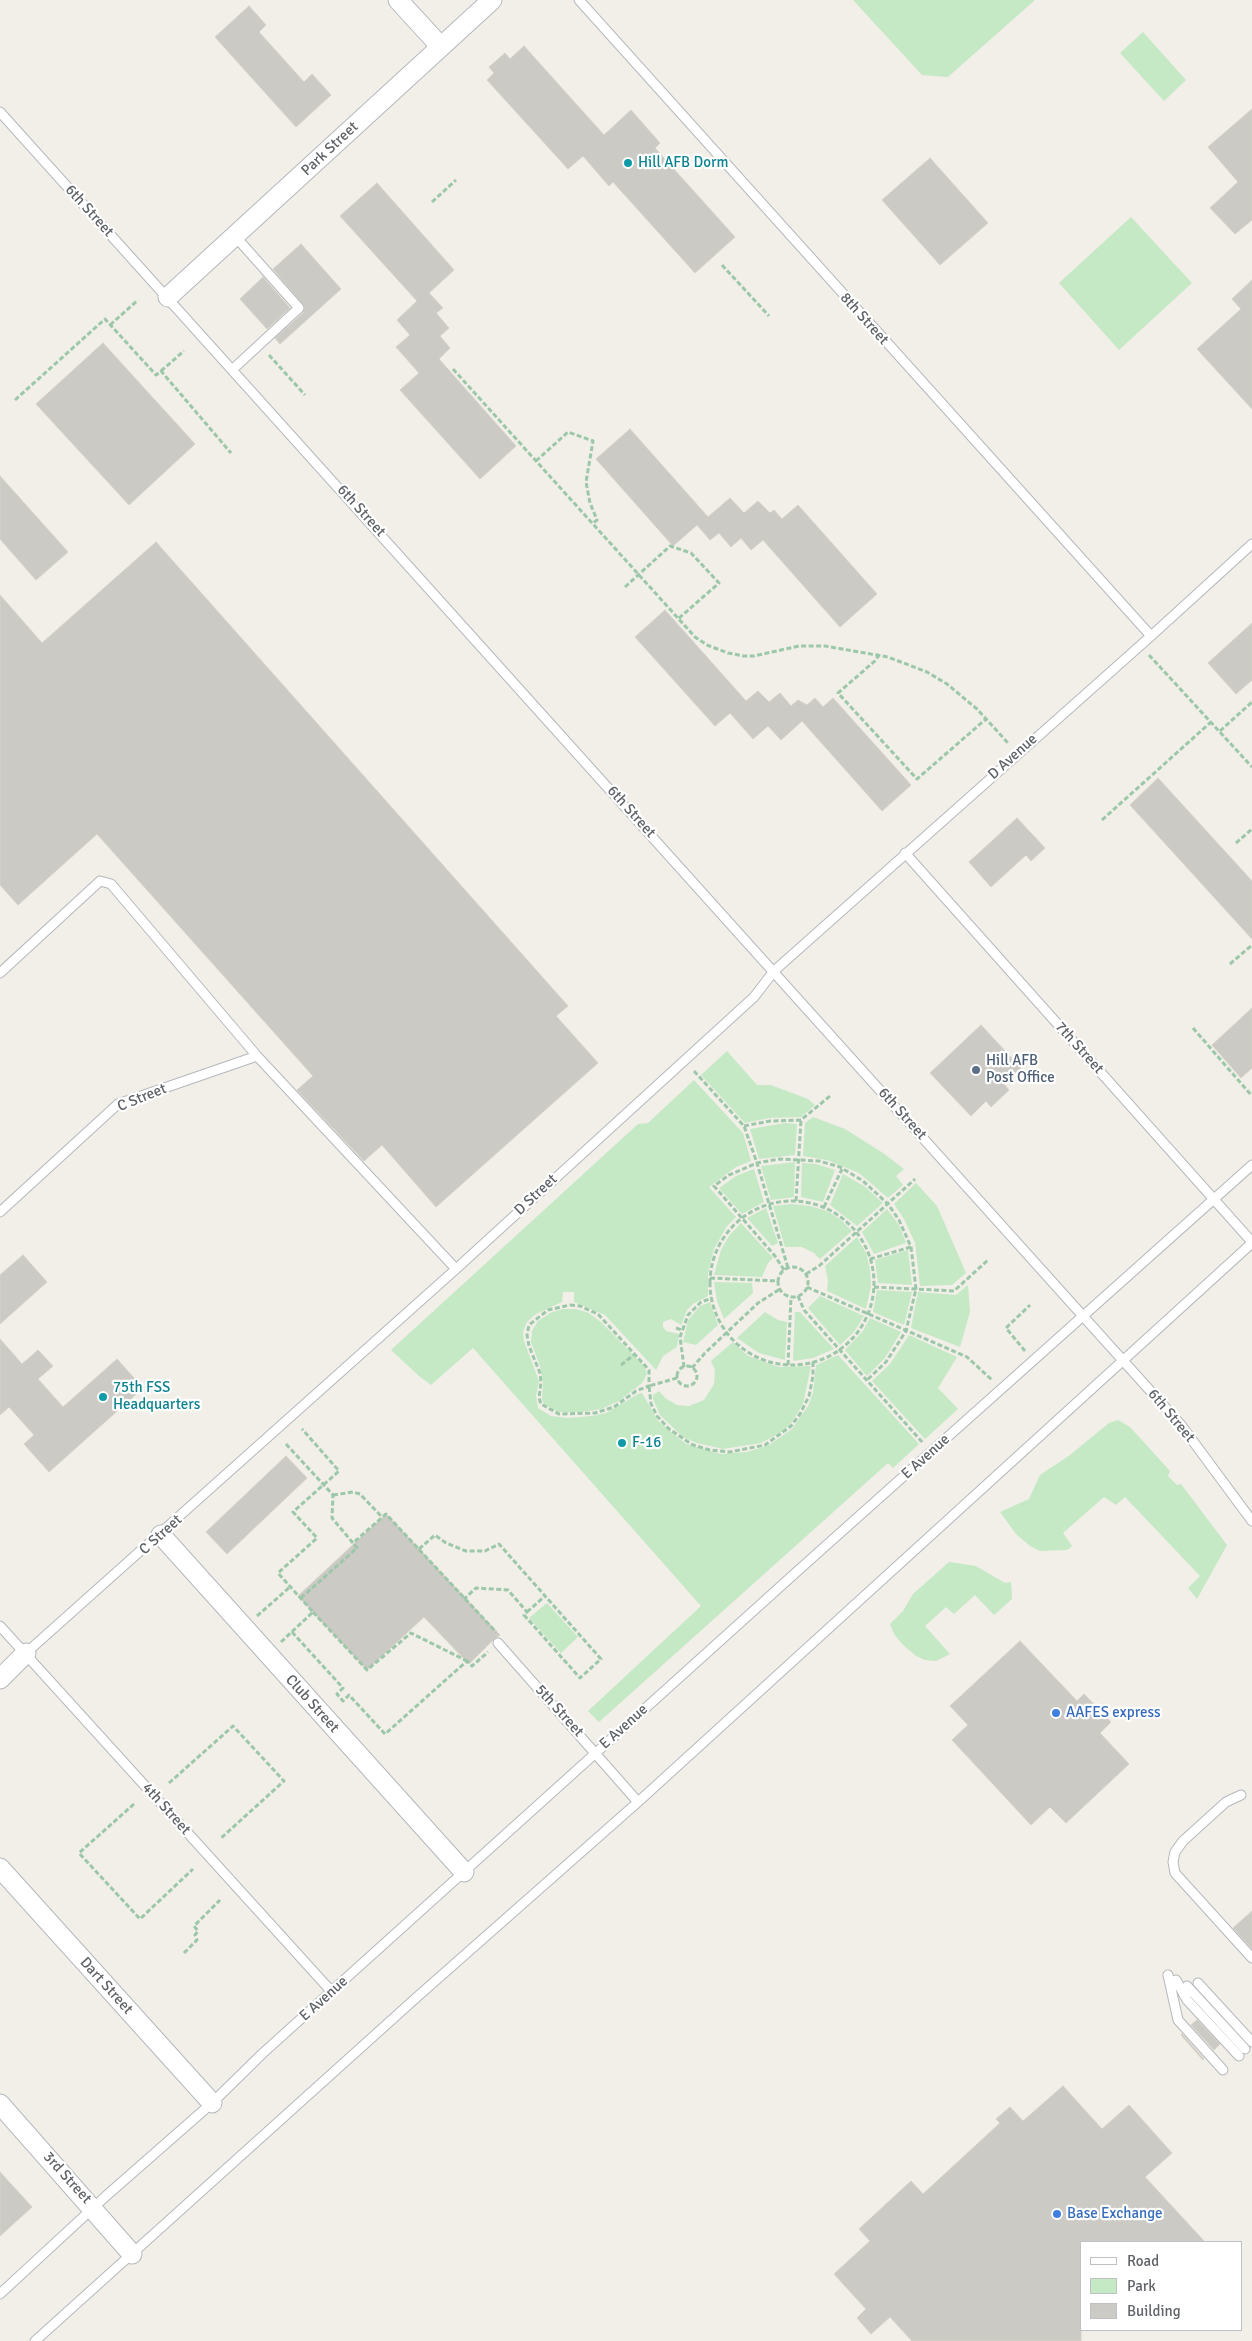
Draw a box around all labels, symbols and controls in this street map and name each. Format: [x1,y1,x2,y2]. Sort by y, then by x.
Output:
street label: Park Street [298,118,362,180]
place label: Hill AFB Dorm [638,154,728,172]
marker: Hill AFB Dorm [622,157,634,169]
street label: 6th Street [61,181,117,241]
street label: 8th Street [836,289,892,349]
street label: 6th Street [333,481,389,541]
street label: D Avenue [985,730,1041,784]
street label: 6th Street [603,782,659,842]
street label: 7th Street [1051,1018,1107,1078]
place label: Hill AFB Post Office [986,1052,1055,1087]
marker: Hill AFB Post Office [970,1064,982,1076]
street label: C Street [115,1080,169,1116]
street label: 6th Street [874,1084,930,1144]
street label: D Street [511,1171,561,1219]
place label: 75th FSS Headquarters [113,1379,200,1414]
street label: 6th Street [1144,1386,1198,1446]
marker: 75th FSS Headquarters [97,1391,109,1403]
street label: E Avenue [898,1431,954,1483]
place label: F-16 [632,1434,661,1452]
marker: F-16 [616,1437,628,1449]
street label: C Street [136,1511,186,1559]
street label: Club Street [281,1671,343,1737]
street label: 5th Street [531,1681,587,1741]
street label: E Avenue [596,1701,652,1753]
place label: AAFES express [1066,1704,1161,1722]
marker: AAFES express [1050,1707,1062,1719]
street label: 4th Street [138,1779,194,1839]
street label: Dart Street [76,1954,136,2018]
street label: E Avenue [296,1973,352,2025]
street label: 3rd Street [39,2148,95,2208]
place label: Base Exchange [1067,2205,1163,2223]
marker: Base Exchange [1051,2208,1063,2220]
legend [1080,2241,1242,2331]
text: Road [1127,2252,1159,2270]
text: Park [1127,2277,1156,2295]
text: Building [1127,2302,1181,2320]

